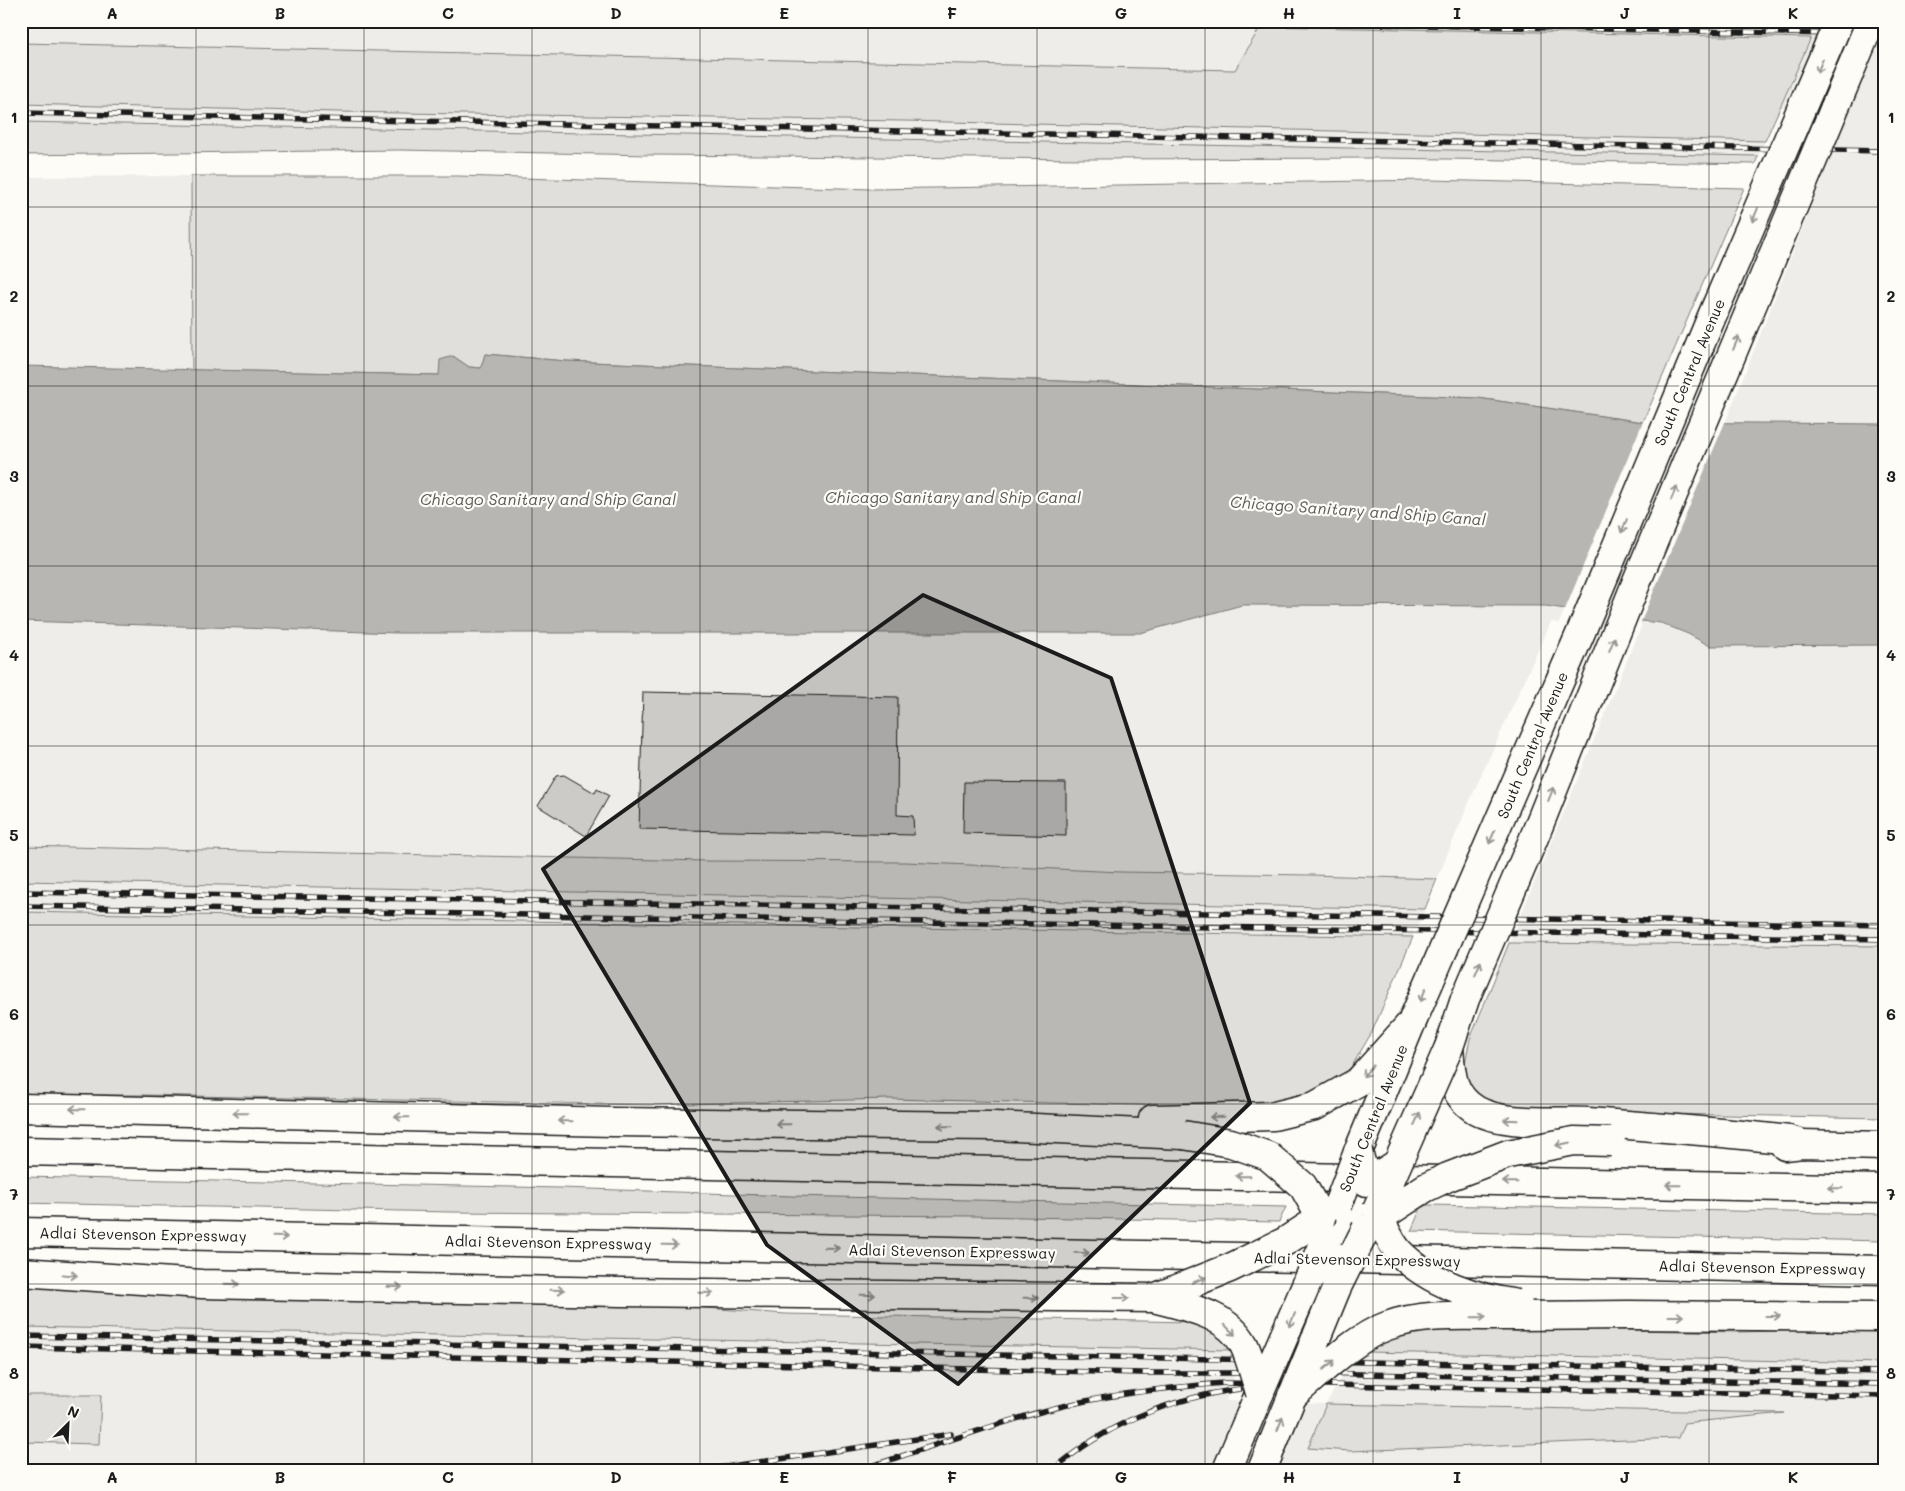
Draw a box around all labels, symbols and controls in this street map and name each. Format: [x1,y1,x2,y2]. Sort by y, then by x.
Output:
text: A [106,2,118,23]
text: B [275,2,285,23]
text: C [442,2,454,23]
text: D [610,2,622,23]
text: E [779,2,789,23]
text: F [947,2,957,23]
text: G [1115,2,1127,23]
text: H [1283,2,1295,23]
text: I [1453,2,1461,23]
text: J [1620,2,1630,23]
text: K [1788,2,1798,23]
one-way arrow [1814,58,1824,73]
text: 1 [10,106,18,127]
text: 1 [1887,106,1895,127]
one-way arrow [1750,207,1760,222]
text: 2 [10,285,19,306]
text: 2 [1887,285,1896,306]
street label: South Central Avenue [1649,296,1729,448]
one-way arrow [1732,336,1742,351]
text: 3 [9,465,19,486]
text: 3 [1886,465,1896,486]
water label: Chicago Sanitary and Ship Canal [825,486,1081,507]
one-way arrow [1669,486,1679,501]
water label: Chicago Sanitary and Ship Canal [420,488,676,509]
water label: Chicago Sanitary and Ship Canal [1230,491,1486,529]
one-way arrow [1619,518,1629,533]
one-way arrow [1608,637,1617,652]
text: 4 [9,644,19,665]
text: 4 [1886,644,1896,665]
street label: South Central Avenue [1492,669,1572,821]
one-way arrow [1548,787,1557,802]
text: 5 [9,824,19,845]
text: 5 [1886,824,1896,845]
one-way arrow [1486,829,1496,844]
one-way arrow [1474,961,1483,976]
one-way arrow [1418,988,1427,1003]
text: 6 [9,1003,19,1024]
text: 6 [1886,1003,1896,1024]
street label: South Central Avenue [1334,1041,1412,1195]
one-way arrow [1362,1065,1374,1078]
one-way arrow [70,1104,86,1114]
one-way arrow [232,1108,248,1118]
one-way arrow [394,1112,410,1122]
one-way arrow [1210,1112,1226,1122]
one-way arrow [1412,1112,1422,1127]
one-way arrow [1503,1115,1519,1124]
one-way arrow [557,1116,573,1126]
one-way arrow [775,1119,791,1129]
one-way arrow [937,1121,953,1130]
one-way arrow [1555,1139,1571,1149]
one-way arrow [1235,1172,1251,1181]
one-way arrow [1502,1177,1518,1187]
one-way arrow [1665,1180,1681,1190]
text: 7 [10,1183,19,1204]
one-way arrow [1827,1183,1844,1193]
text: 7 [1887,1183,1896,1204]
street label: Adlai Stevenson Expressway [39,1222,247,1246]
street label: Adlai Stevenson Expressway [444,1230,652,1254]
one-way arrow [272,1232,288,1242]
street label: Adlai Stevenson Expressway [848,1239,1056,1263]
one-way arrow [662,1240,678,1250]
one-way arrow [824,1243,840,1253]
street label: Adlai Stevenson Expressway [1253,1247,1461,1271]
one-way arrow [1074,1249,1090,1258]
street label: Adlai Stevenson Expressway [1658,1255,1866,1279]
one-way arrow [62,1270,78,1279]
one-way arrow [1191,1275,1207,1284]
one-way arrow [224,1279,240,1289]
one-way arrow [386,1282,402,1292]
one-way arrow [549,1286,565,1295]
one-way arrow [698,1288,714,1298]
one-way arrow [860,1290,876,1300]
one-way arrow [1023,1293,1039,1302]
one-way arrow [1113,1293,1129,1303]
one-way arrow [1668,1311,1684,1320]
one-way arrow [1764,1311,1781,1321]
one-way arrow [1286,1312,1296,1327]
one-way arrow [1470,1312,1486,1322]
one-way arrow [1224,1324,1236,1336]
one-way arrow [1322,1360,1335,1371]
text: 8 [9,1362,19,1383]
text: 8 [1886,1362,1896,1383]
north arrow [42,1398,92,1448]
text: N [65,1401,82,1423]
one-way arrow [1277,1417,1286,1432]
text: A [106,1466,118,1487]
text: B [275,1466,285,1487]
text: C [442,1466,454,1487]
text: D [610,1466,622,1487]
text: E [779,1466,789,1487]
text: F [947,1466,957,1487]
text: G [1115,1466,1127,1487]
text: H [1283,1466,1295,1487]
text: I [1453,1466,1461,1487]
text: J [1620,1466,1630,1487]
text: K [1788,1466,1798,1487]

